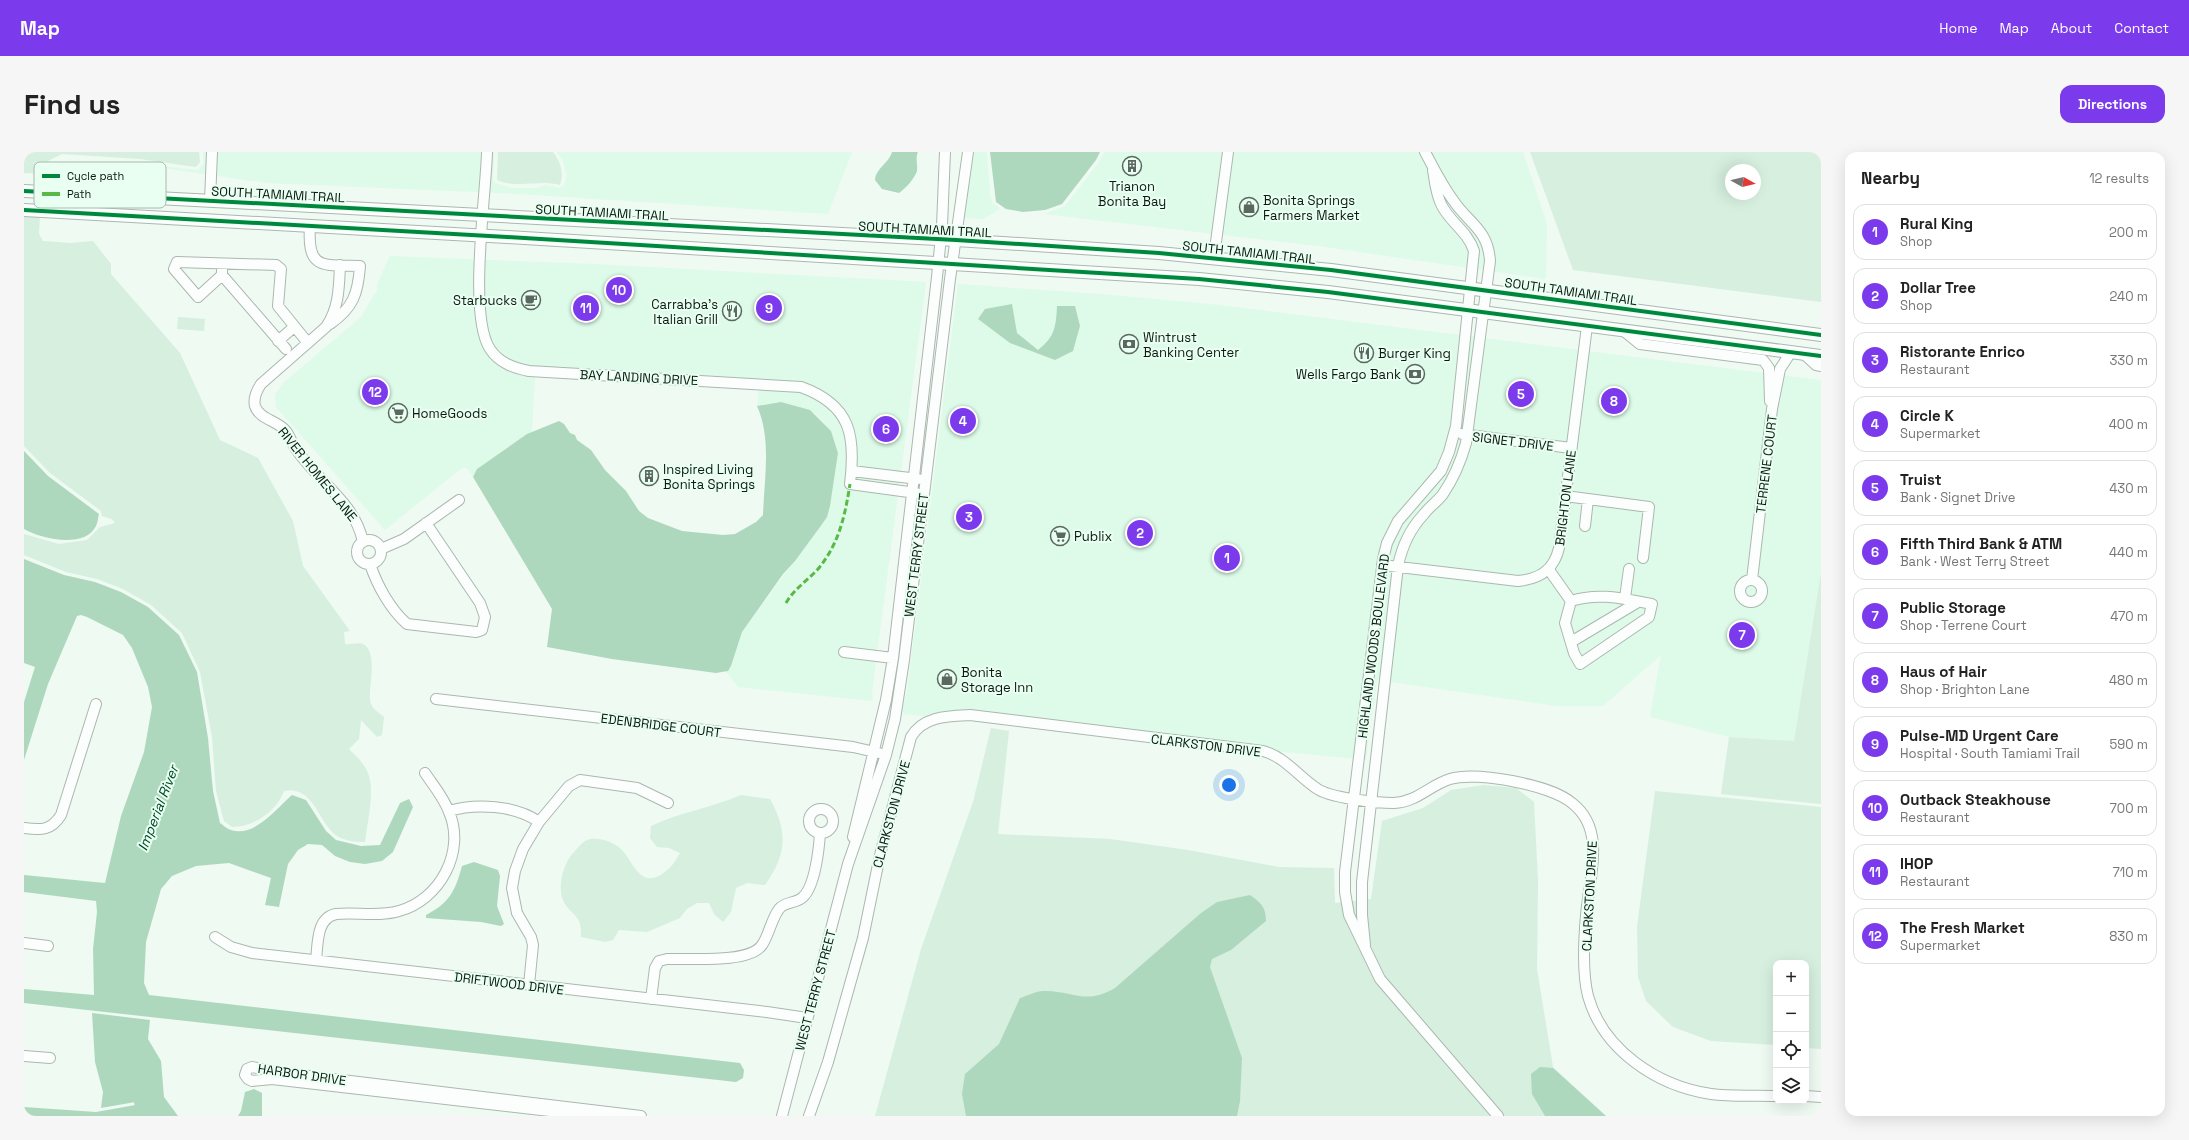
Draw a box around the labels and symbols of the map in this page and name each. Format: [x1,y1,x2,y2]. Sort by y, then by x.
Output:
building icon: Trianon Bonita Bay [1121,155,1143,177]
legend [34,162,166,208]
north arrow [1725,164,1761,200]
text: Cycle path [67,169,124,183]
place label: Trianon Bonita Bay [1098,178,1166,210]
street label: SOUTH TAMIAMI TRAIL [211,183,345,206]
text: Path [67,187,91,201]
place label: Bonita Springs Farmers Market [1263,192,1360,224]
shop icon: Bonita Springs Farmers Market [1238,196,1260,218]
street label: SOUTH TAMIAMI TRAIL [535,201,669,224]
street label: SOUTH TAMIAMI TRAIL [858,218,992,241]
street label: SOUTH TAMIAMI TRAIL [1182,237,1316,268]
street label: SOUTH TAMIAMI TRAIL [1504,274,1638,309]
pin: 10 [606,275,632,305]
cafe icon: Starbucks [520,289,542,311]
place label: Starbucks [453,292,517,309]
pin: 11 [573,293,599,323]
pin: 9 [756,293,782,323]
place label: Carrabba's Italian Grill [651,296,718,328]
restaurant icon: Carrabba's Italian Grill [721,300,743,322]
place label: Wintrust Banking Center [1143,329,1239,361]
bank icon: Wintrust Banking Center [1118,333,1140,355]
restaurant icon: Burger King [1353,342,1375,364]
place label: Burger King [1378,345,1451,362]
bank icon: Wells Fargo Bank [1404,363,1426,385]
street label: BAY LANDING DRIVE [579,366,699,389]
place label: Wells Fargo Bank [1296,366,1401,383]
pin: 12 [362,377,388,407]
pin: 5 [1508,379,1534,409]
pin: 8 [1601,386,1627,416]
supermarket icon: HomeGoods [387,402,409,424]
place label: HomeGoods [412,405,487,422]
pin: 4 [950,406,976,436]
street label: TERRENE COURT [1752,413,1781,514]
pin: 6 [873,414,899,444]
street label: RIVER HOMES LANE [274,424,361,525]
street label: SIGNET DRIVE [1471,428,1555,455]
street label: BRIGHTON LANE [1551,449,1580,547]
place label: Inspired Living Bonita Springs [663,461,755,493]
building icon: Inspired Living Bonita Springs [638,465,660,487]
street label: WEST TERRY STREET [900,492,933,618]
pin: 3 [956,502,982,532]
pin: 2 [1127,518,1153,548]
supermarket icon: Publix [1049,525,1071,547]
place label: Publix [1074,528,1113,545]
pin: 1 [1214,543,1240,573]
street label: HIGHLAND WOODS BOULEVARD [1354,553,1393,739]
pin: 7 [1729,620,1755,650]
place label: Bonita Storage Inn [961,664,1033,696]
shop icon: Bonita Storage Inn [936,668,958,690]
street label: EDENBRIDGE COURT [600,710,722,741]
street label: CLARKSTON DRIVE [1150,730,1262,761]
street label: CLARKSTON DRIVE [869,759,914,870]
water label: Imperial River [134,761,183,853]
your location [1219,775,1239,795]
street label: CLARKSTON DRIVE [1578,840,1601,952]
street label: WEST TERRY STREET [791,927,840,1053]
street label: DRIFTWOOD DRIVE [453,968,565,999]
street label: HARBOR DRIVE [257,1060,347,1089]

